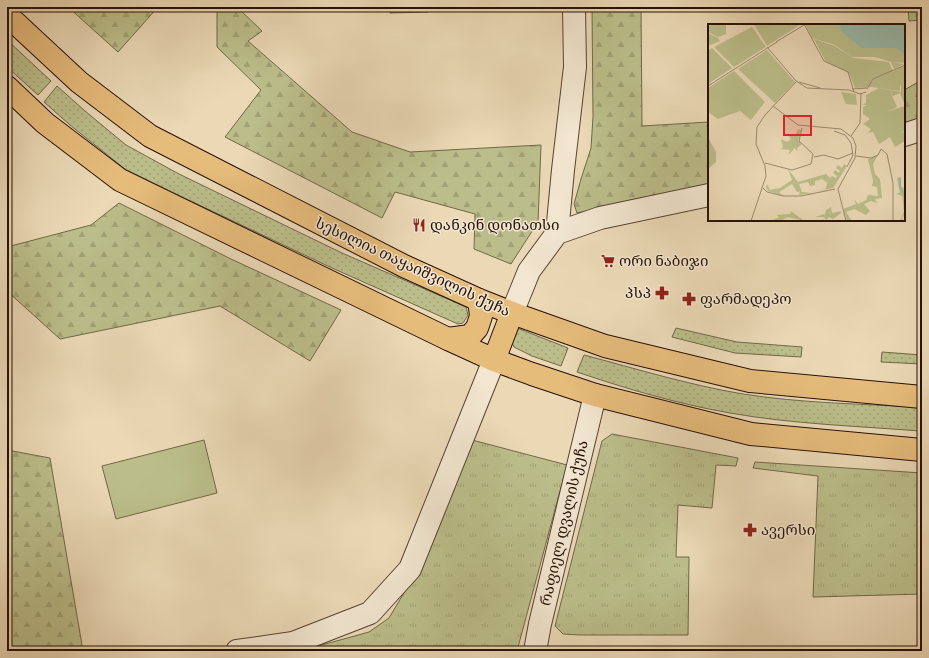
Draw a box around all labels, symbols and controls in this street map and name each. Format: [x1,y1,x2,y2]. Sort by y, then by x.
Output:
inset map [708,24,905,221]
street label: სესილია თაყაიშვილის ქუჩა [312,213,514,321]
place label: დანკინ დონათსი [430,215,560,235]
restaurant icon: დანკინ დონათსი [411,217,427,233]
place label: ორი ნაბიჯი [619,251,708,271]
supermarket icon: ორი ნაბიჯი [600,253,616,269]
place label: პსპ [625,283,651,303]
pharmacy icon: პსპ [654,285,670,301]
place label: ფარმადეპო [700,289,791,309]
pharmacy icon: ფარმადეპო [681,291,697,307]
street label: რაფიელ დვალის ქუჩა [535,438,593,608]
place label: ავერსი [761,520,815,540]
pharmacy icon: ავერსი [742,522,758,538]

